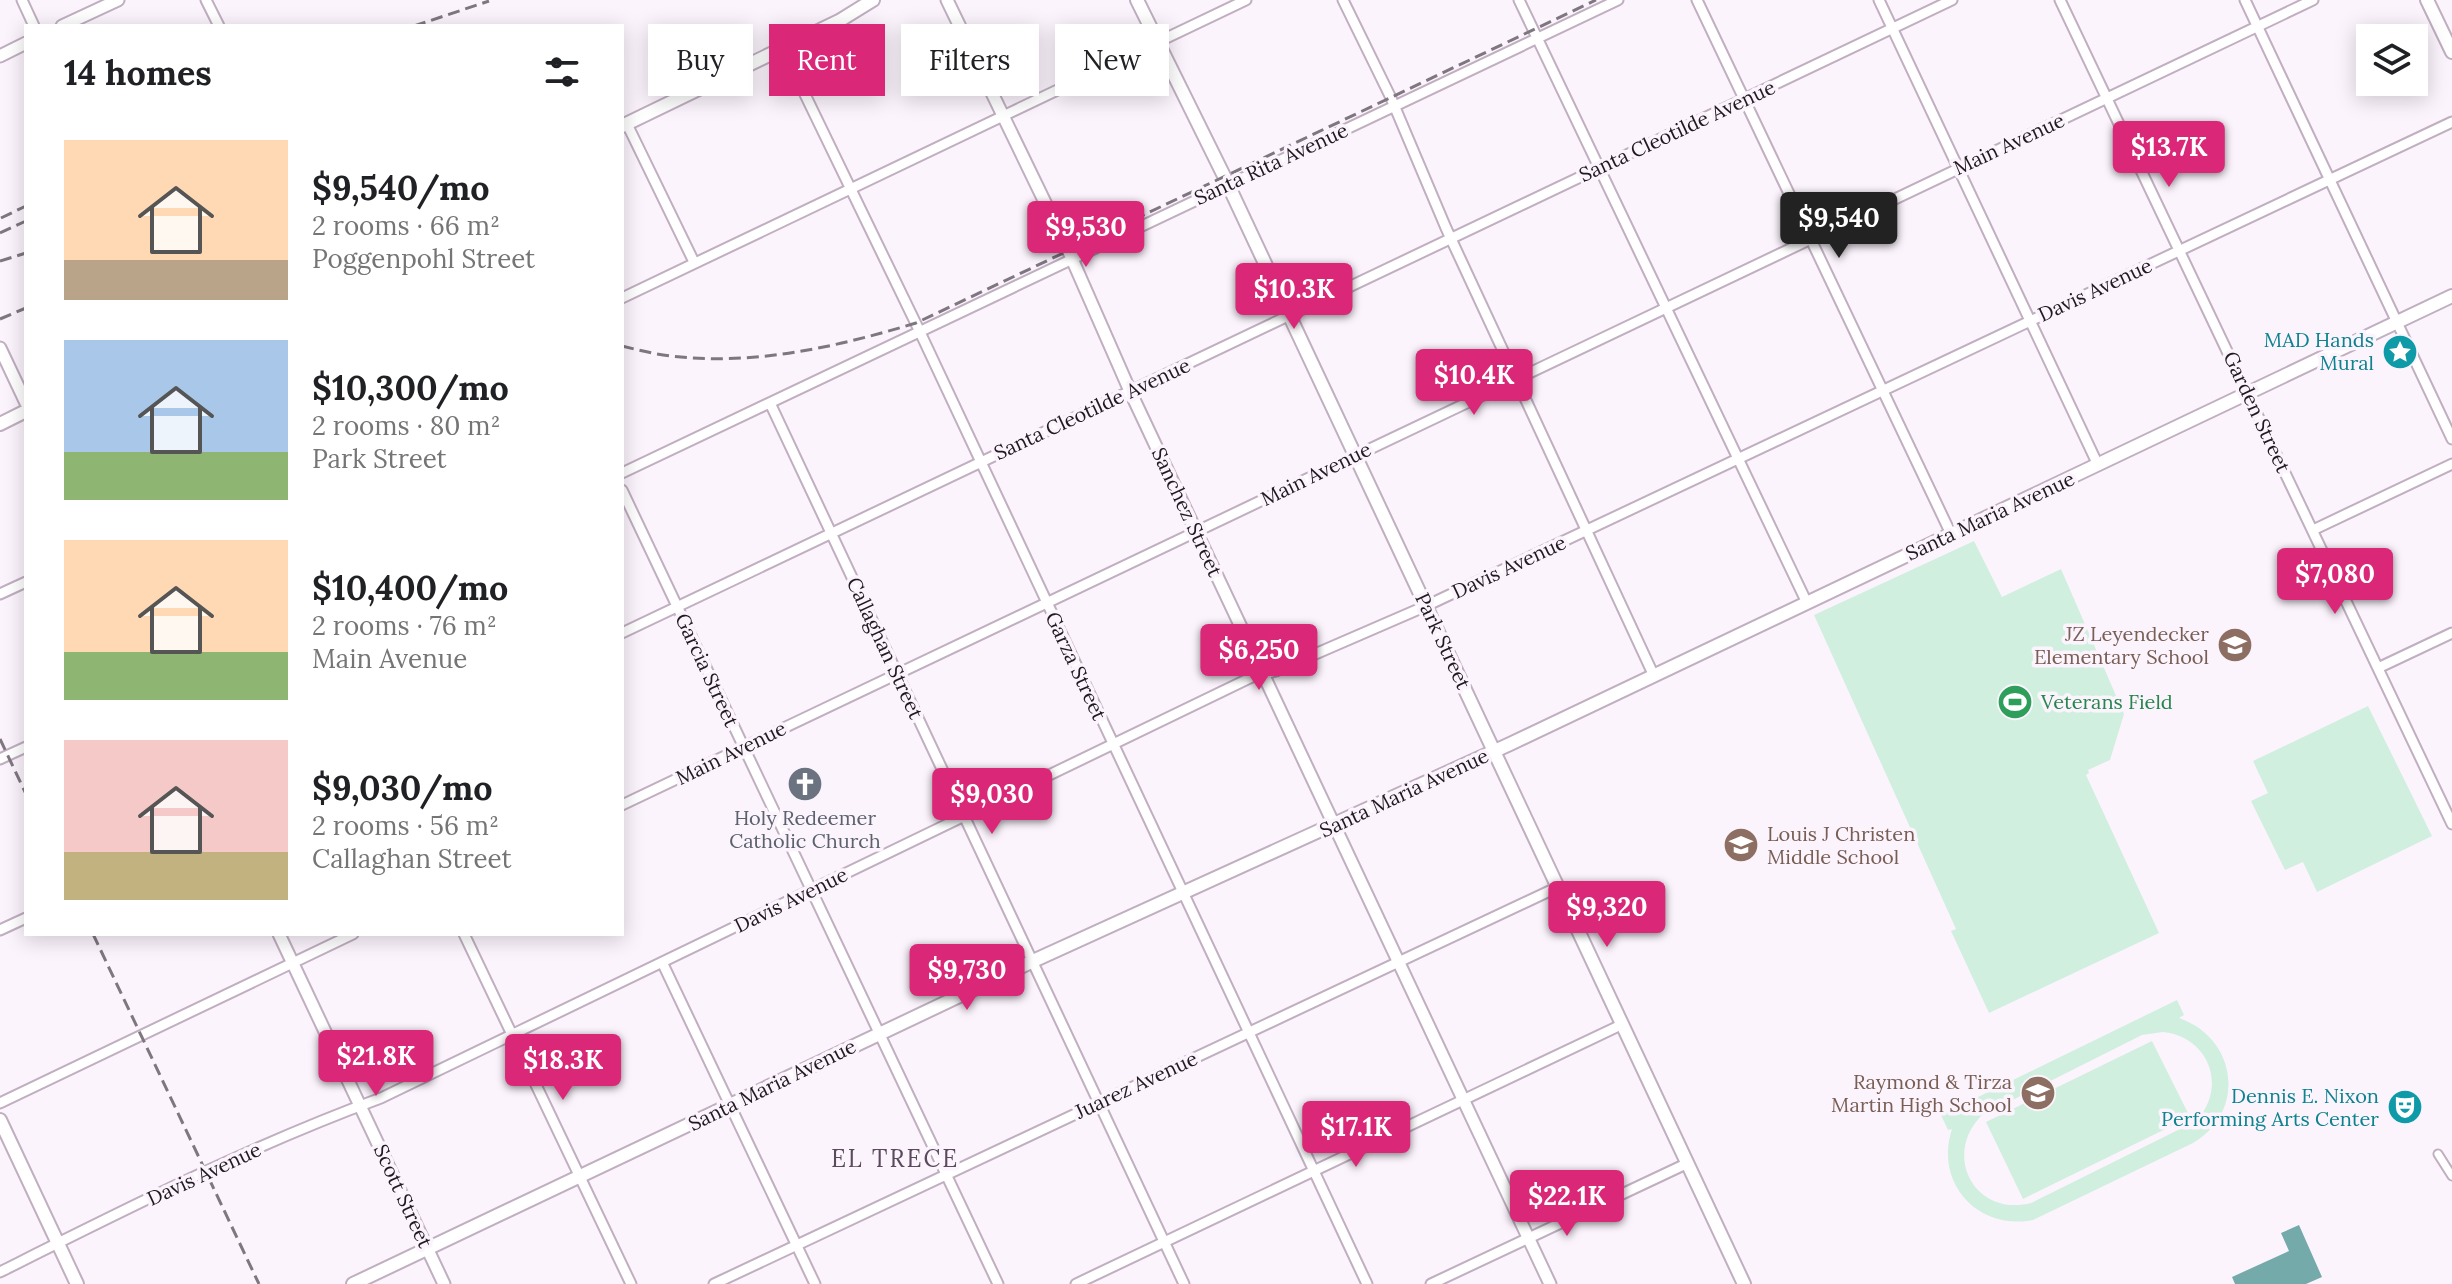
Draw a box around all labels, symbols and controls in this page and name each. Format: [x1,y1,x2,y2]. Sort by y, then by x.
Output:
chip: Buy [648,24,753,96]
chip: Rent [769,24,885,96]
chip: Filters [901,24,1039,96]
chip: New [1055,24,1169,96]
map controls [2356,24,2428,96]
button: layers [2356,24,2428,96]
icon: filters [540,50,584,94]
text: 14 homes [64,51,212,94]
street label: Santa Cleotilde Avenue [1575,74,1779,187]
street label: Main Avenue [1949,107,2068,180]
street label: Santa Rita Avenue [1190,117,1352,210]
pin: $13.7K [2104,121,2234,189]
text: $13.7K [2131,130,2207,163]
text: $9,540/mo [312,166,490,209]
icon: home [128,172,224,268]
pin: $9,540 [1774,192,1904,260]
pin: $9,530 [1021,201,1151,269]
text: $9,540 [1798,201,1880,234]
text: 2 rooms · 66 m² [312,209,500,242]
text: $9,530 [1045,210,1127,243]
text: Poggenpohl Street [312,242,535,275]
street label: Davis Avenue [2034,252,2156,327]
pin: $10.3K [1229,263,1359,331]
text: $10.3K [1253,272,1335,305]
place label: MAD Hands Mural [2264,327,2374,375]
place icon: MAD Hands Mural [2381,333,2419,371]
street label: Garden Street [2218,347,2297,477]
pin: $10.4K [1409,349,1539,417]
street label: Santa Cleotilde Avenue [990,352,1194,465]
text: $10.4K [1434,358,1514,391]
text: $10,300/mo [312,366,509,409]
icon: home [128,372,224,468]
text: 2 rooms · 80 m² [312,409,501,442]
street label: Main Avenue [1257,436,1375,511]
text: Park Street [312,442,447,475]
street label: Sanchez Street [1147,443,1228,580]
street label: Santa Maria Avenue [1901,465,2078,566]
street label: Davis Avenue [1448,529,1570,604]
pin: $7,080 [2270,548,2400,616]
text: $7,080 [2295,557,2375,590]
text: $10,400/mo [312,566,508,609]
icon: home [128,572,224,668]
street label: Callaghan Street [842,573,929,723]
street label: Park Street [1410,589,1477,693]
street label: Garza Street [1040,608,1113,724]
text: 2 rooms · 76 m² [312,609,497,642]
street label: Garcia Street [670,609,745,731]
place label: JZ Leyendecker Elementary School [2034,621,2209,669]
pin: $6,250 [1194,624,1324,692]
school or university icon: JZ Leyendecker Elementary School [2216,626,2254,664]
text: $6,250 [1218,633,1300,666]
text: Main Avenue [312,642,467,675]
sports icon: Veterans Field [1996,683,2034,721]
place label: Veterans Field [2040,689,2173,714]
street label: Main Avenue [672,715,790,790]
street label: Santa Maria Avenue [1315,742,1492,843]
church icon: Holy Redeemer Catholic Church [786,765,824,803]
text: $9,030/mo [312,766,492,809]
pin: $9,030 [927,768,1057,836]
icon: home [128,772,224,868]
text: $9,030 [950,777,1034,810]
place label: Holy Redeemer Catholic Church [729,805,881,853]
text: 2 rooms · 56 m² [312,809,499,842]
place label: Louis J Christen Middle School [1767,821,1915,869]
school or university icon: Louis J Christen Middle School [1722,826,1760,864]
text: Callaghan Street [312,842,511,875]
street label: Davis Avenue [730,861,852,938]
pin: $9,320 [1542,881,1672,949]
text: $9,320 [1566,890,1648,923]
pin: $9,730 [902,944,1032,1012]
text: $9,730 [928,953,1006,986]
pin: $21.8K [311,1030,441,1098]
street label: Santa Maria Avenue [684,1033,860,1136]
pin: $18.3K [498,1034,628,1102]
text: $21.8K [336,1039,416,1072]
text: $18.3K [523,1043,603,1076]
street label: Juarez Avenue [1070,1045,1201,1124]
place label: Raymond & Tirza Martin High School [1831,1069,2012,1117]
school or university icon: Raymond & Tirza Martin High School [2019,1074,2057,1112]
place label: Dennis E. Nixon Performing Arts Center [2161,1083,2379,1131]
theatre icon: Dennis E. Nixon Performing Arts Center [2386,1088,2424,1126]
pin: $17.1K [1291,1101,1421,1169]
text: $17.1K [1320,1110,1392,1143]
street label: Davis Avenue [143,1136,265,1211]
street label: Scott Street [369,1140,438,1252]
district label: EL TRECE [831,1143,959,1174]
pin: $22.1K [1502,1170,1632,1238]
text: $22.1K [1528,1179,1606,1212]

